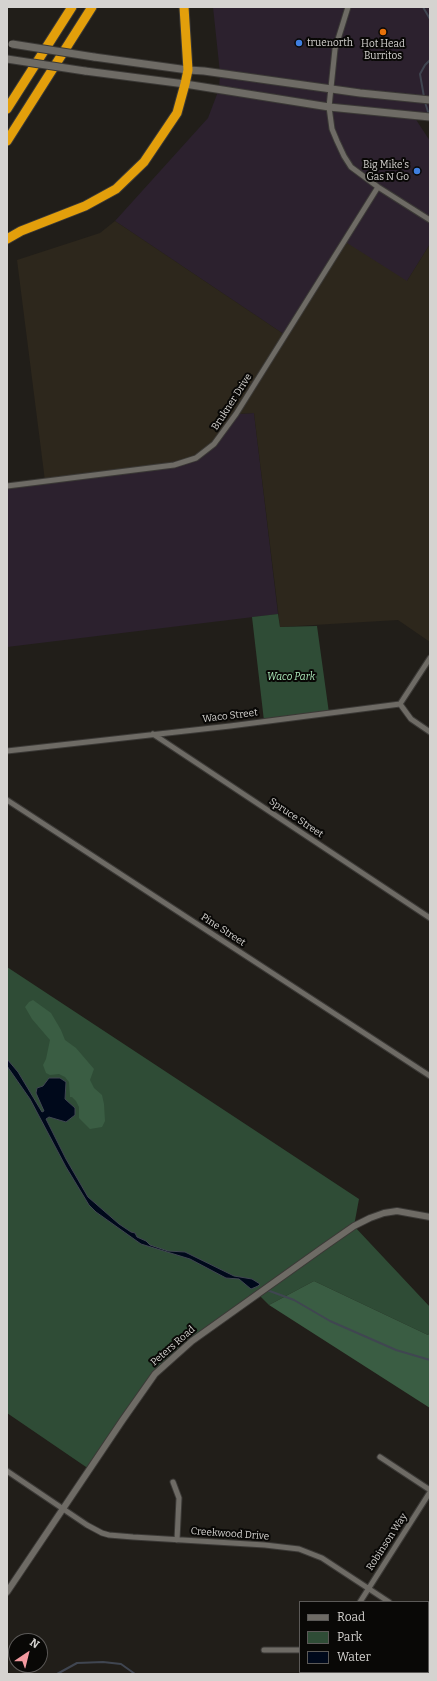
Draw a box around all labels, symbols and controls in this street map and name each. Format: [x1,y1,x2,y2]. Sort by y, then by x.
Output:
marker: Hot Head Burritos [378,27,388,37]
place label: truenorth [307,37,353,49]
marker: truenorth [294,38,304,48]
place label: Hot Head Burritos [361,38,405,62]
place label: Big Mike's Gas N Go [363,159,409,182]
marker: Big Mike's Gas N Go [412,166,422,176]
street label: Brukner Drive [209,371,255,433]
park label: Waco Park [267,671,315,683]
street label: Waco Street [202,707,258,725]
street label: Spruce Street [267,795,325,841]
street label: Pine Street [198,911,248,949]
street label: Peters Road [148,1323,198,1369]
street label: Robinson Way [364,1511,410,1573]
street label: Creekwood Drive [190,1525,270,1543]
legend [299,1601,429,1673]
text: Road [337,1610,365,1624]
text: Park [337,1630,362,1644]
north arrow [8,1633,48,1673]
text: N [27,1636,42,1651]
text: Water [337,1650,371,1664]

